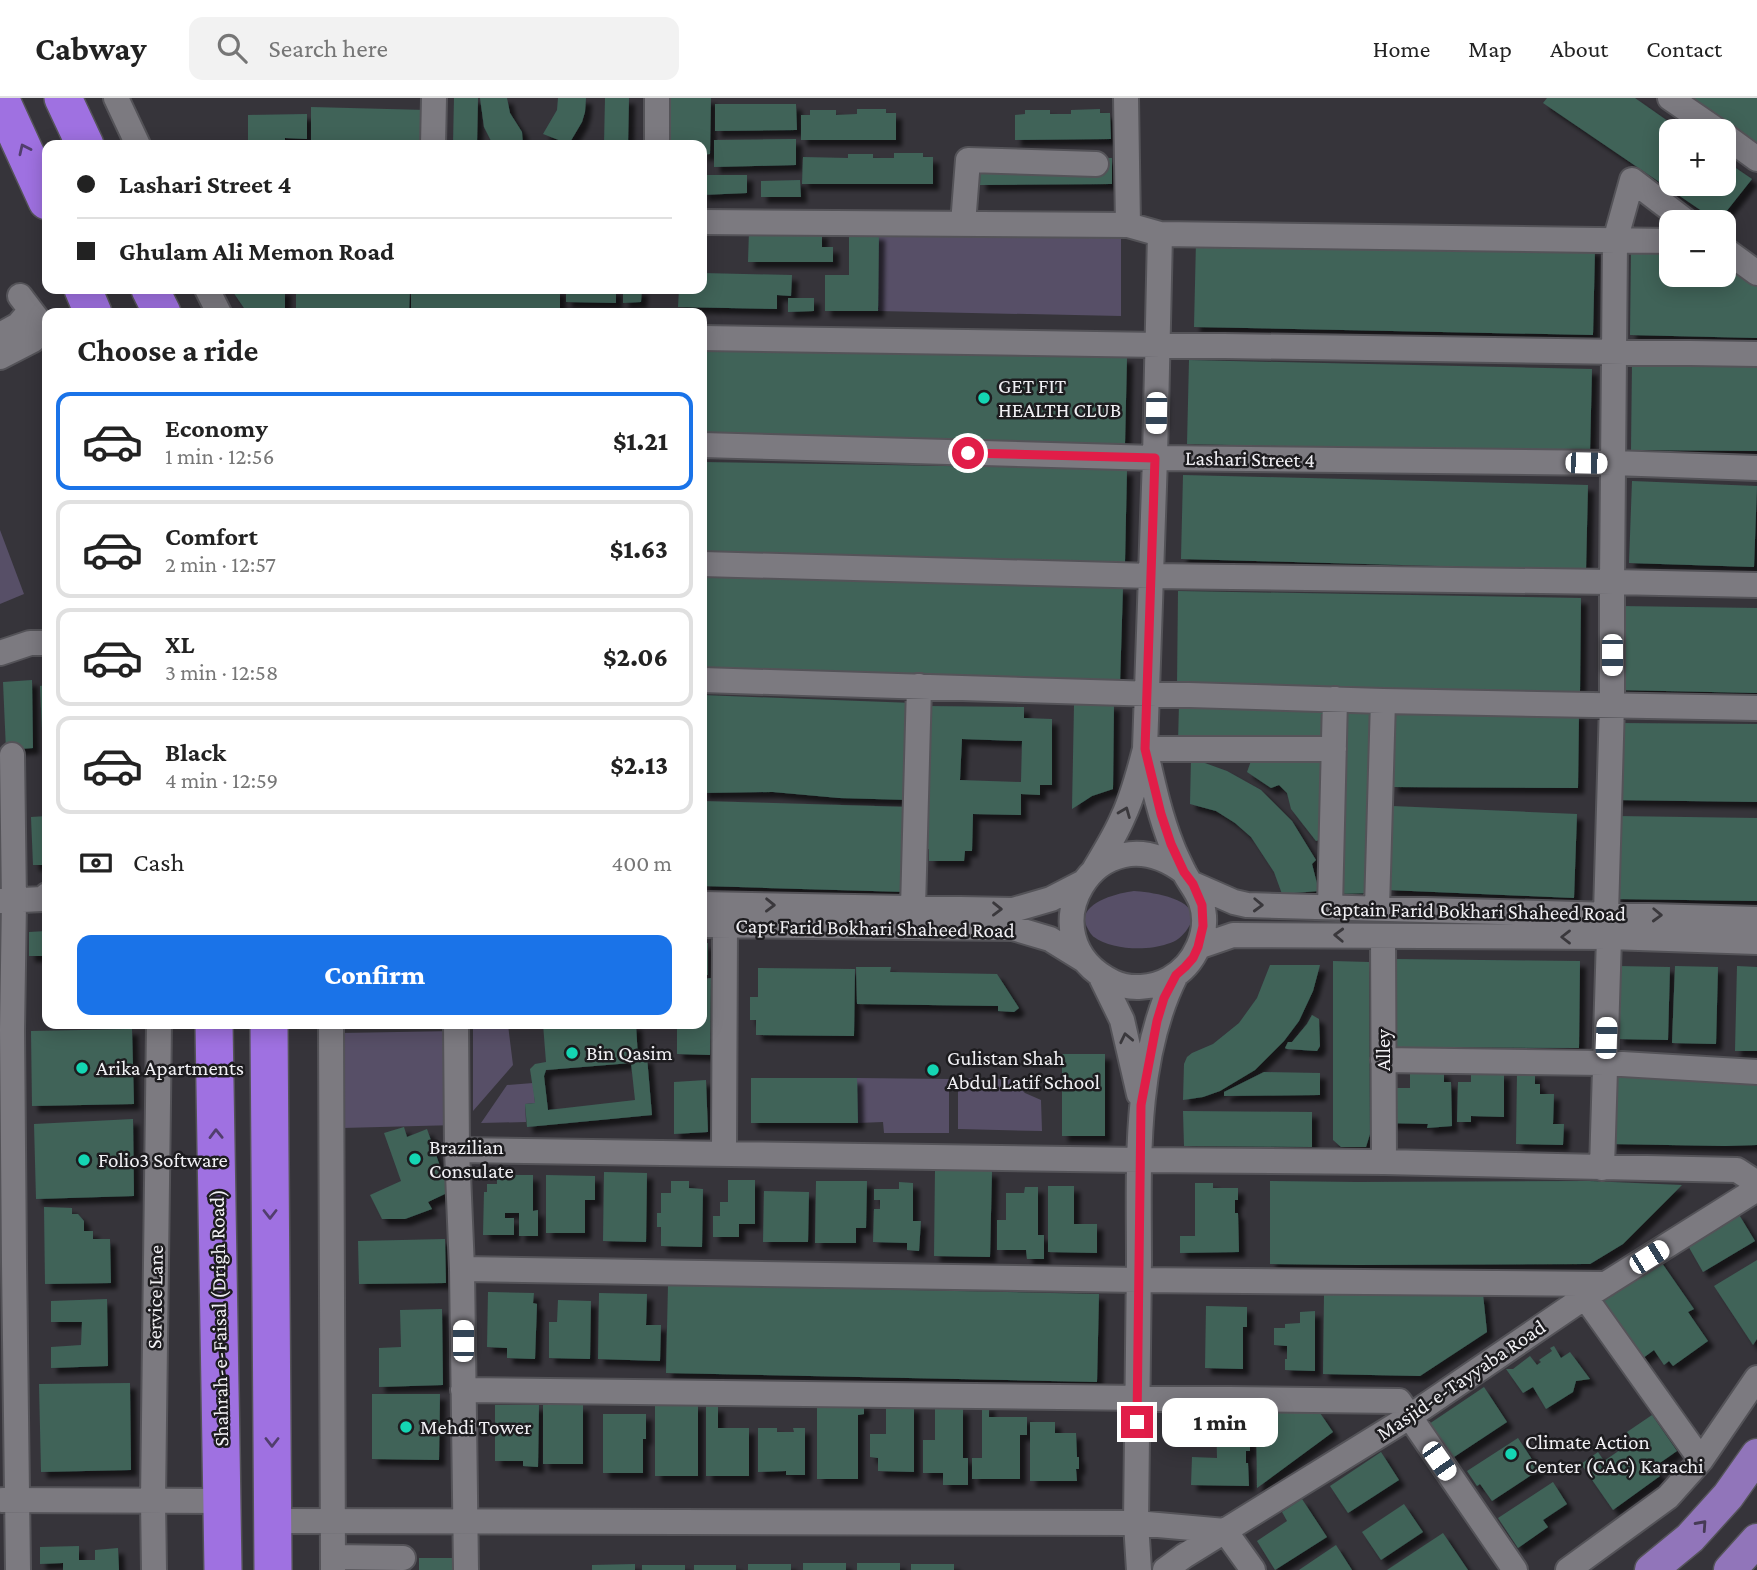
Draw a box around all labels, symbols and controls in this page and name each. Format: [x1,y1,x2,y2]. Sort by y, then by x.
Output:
search box [189,17,679,80]
icon: search [213,29,251,67]
text: Cabway [35,30,147,67]
text: Search here [269,34,388,63]
text: Home [1373,35,1430,62]
text: Map [1468,35,1512,62]
text: About [1550,35,1608,62]
text: Contact [1646,35,1722,62]
map controls [1659,119,1736,287]
button: + [1659,119,1736,196]
one-way arrow [18,144,32,156]
text: Lashari Street 4 [119,170,291,199]
button: − [1659,210,1736,287]
text: Ghulam Ali Memon Road [119,237,394,266]
text: Choose a ride [77,332,258,368]
place label: GET FIT HEALTH CLUB [998,374,1121,422]
marker: GET FIT HEALTH CLUB [976,390,992,406]
car [1146,392,1167,434]
icon: car [81,410,144,473]
text: Economy [165,414,268,443]
text: $1.21 [613,427,668,456]
route start [952,437,984,469]
text: 1 min · 12:56 [165,443,274,469]
street label: Lashari Street 4 [1185,446,1315,472]
car [1565,452,1608,474]
icon: car [81,518,144,581]
text: Comfort [165,522,258,551]
text: $1.63 [610,535,668,564]
text: 2 min · 12:57 [165,551,276,577]
icon: car [81,626,144,689]
text: XL [165,630,194,659]
car [1602,634,1623,676]
text: $2.06 [603,643,668,672]
text: 3 min · 12:58 [165,659,278,685]
icon: car [81,734,144,797]
text: Black [165,738,226,767]
text: $2.13 [610,751,668,780]
text: 4 min · 12:59 [165,767,278,793]
one-way arrow [1117,807,1131,819]
icon: cash [77,844,115,882]
text: Cash [133,848,184,877]
text: 400 m [611,850,672,876]
street label: Captain Farid Bokhari Shaheed Road [1320,896,1626,926]
one-way arrow [765,897,776,913]
one-way arrow [1252,898,1263,913]
one-way arrow [992,902,1003,917]
one-way arrow [1651,908,1662,923]
street label: Capt Farid Bokhari Shaheed Road [735,914,1015,942]
one-way arrow [1333,928,1344,943]
one-way arrow [1561,929,1571,945]
button: Confirm [77,935,672,1015]
car [1595,1017,1618,1059]
street label: Alley [1371,1029,1395,1071]
one-way arrow [1120,1032,1135,1044]
place label: Bin Qasim [586,1041,673,1065]
marker: Bin Qasim [564,1045,580,1061]
place label: Gulistan Shah Abdul Latif School [947,1046,1100,1094]
place label: Arika Apartments [96,1056,244,1080]
marker: Arika Apartments [74,1060,90,1076]
marker: Gulistan Shah Abdul Latif School [925,1062,941,1078]
one-way arrow [208,1129,224,1139]
place label: Brazilian Consulate [429,1135,514,1183]
place label: Folio3 Software [98,1148,228,1172]
marker: Brazilian Consulate [407,1151,423,1167]
marker: Folio3 Software [76,1152,92,1168]
street label: Shahrah-e-Faisal (Drigh Road) [205,1189,233,1447]
one-way arrow [262,1210,278,1220]
car [1626,1237,1673,1277]
street label: Service Lane [142,1245,168,1349]
street label: Masjid-e-Tayyaba Road [1372,1315,1550,1445]
car [453,1320,474,1362]
callout: 1 min [1162,1398,1277,1446]
route end [1121,1406,1153,1438]
text: 1 min [1193,1409,1247,1435]
place label: Mehdi Tower [420,1415,532,1439]
marker: Mehdi Tower [398,1419,414,1435]
place label: Climate Action Center (CAC) Karachi [1525,1430,1704,1478]
one-way arrow [264,1437,280,1448]
car [1419,1438,1460,1484]
marker: Climate Action Center (CAC) Karachi [1503,1446,1519,1462]
one-way arrow [1694,1520,1706,1533]

